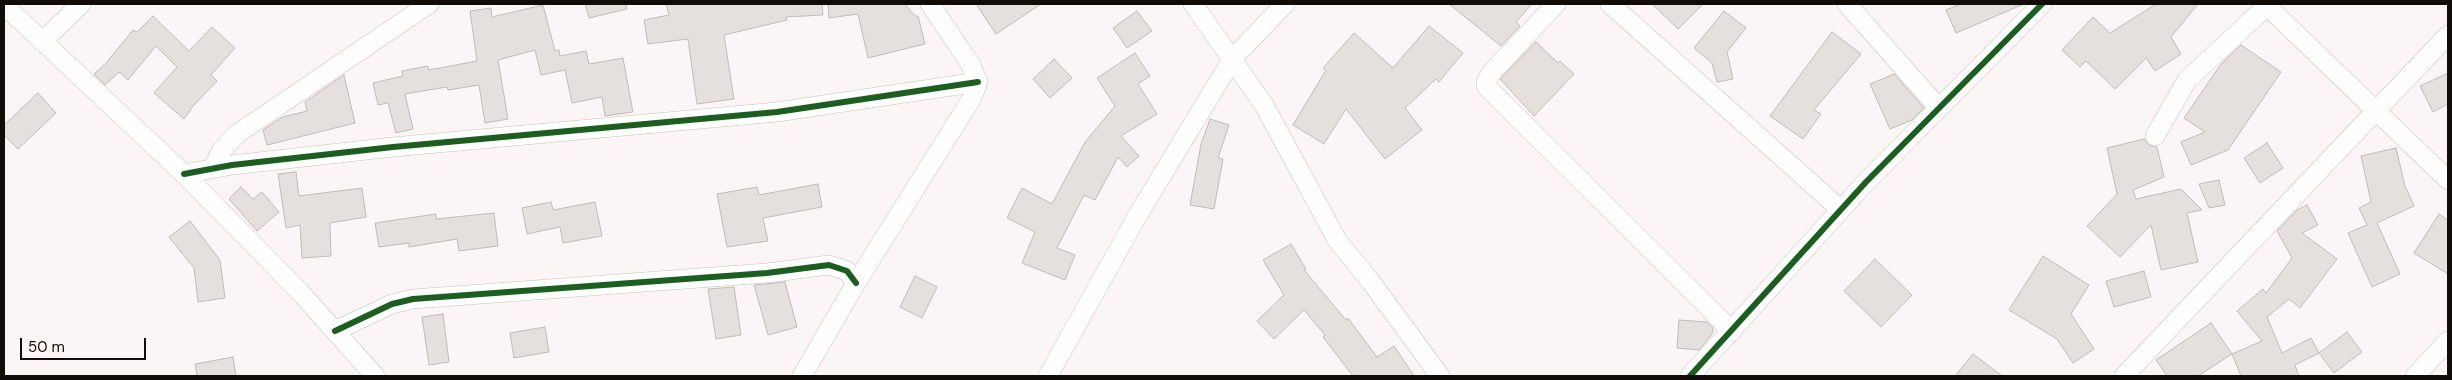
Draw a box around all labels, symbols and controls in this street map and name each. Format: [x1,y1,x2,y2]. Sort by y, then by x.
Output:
scale bar [22,328,149,360]
text: 50 m [28,337,65,357]

